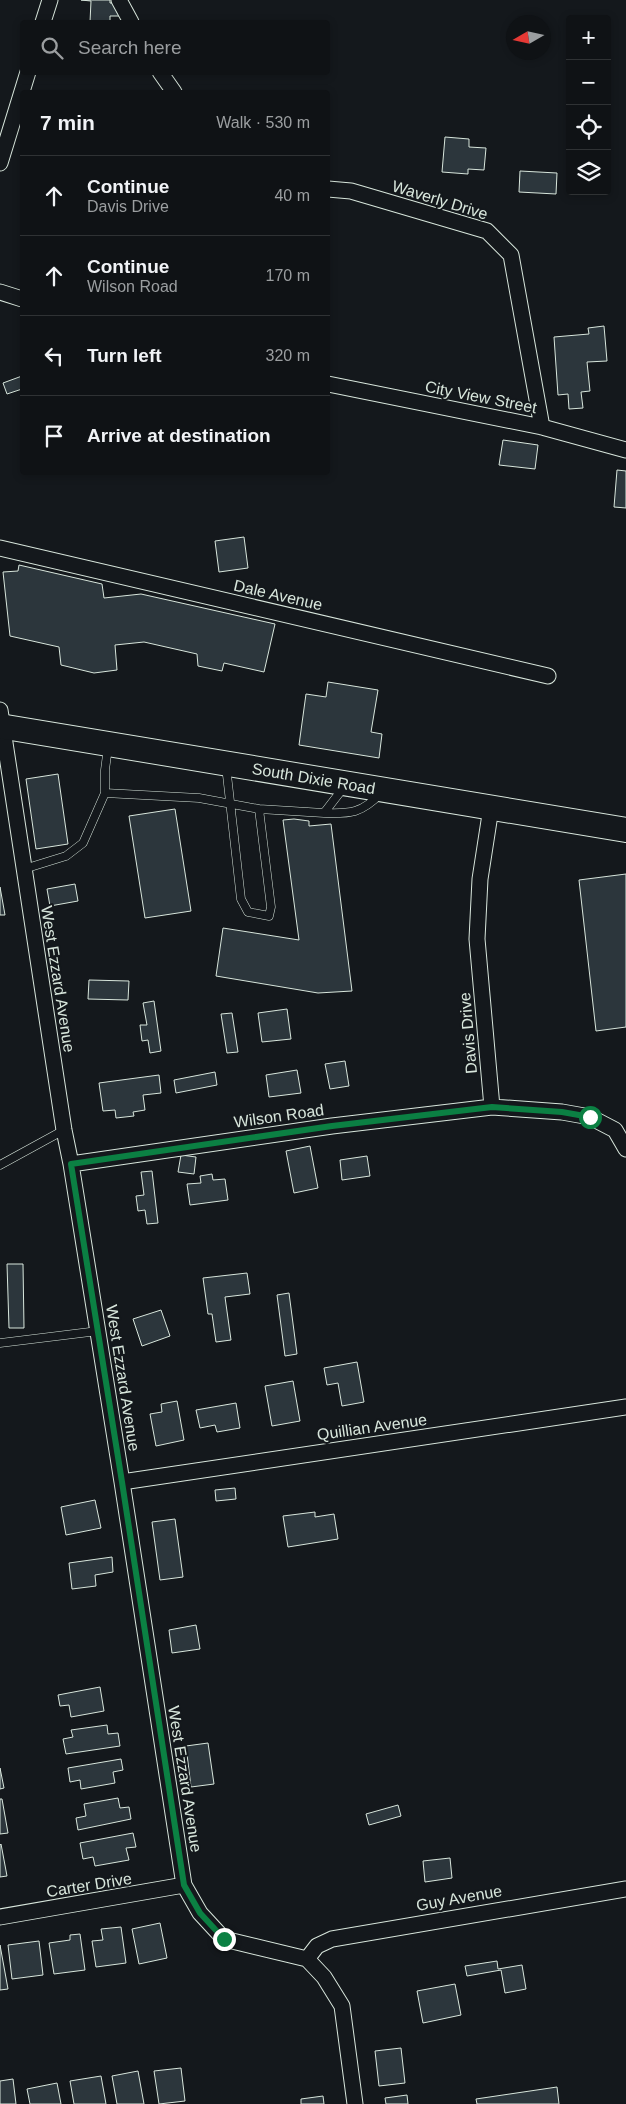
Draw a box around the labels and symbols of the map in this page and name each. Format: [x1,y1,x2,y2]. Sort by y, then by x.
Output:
north arrow [506,15,551,60]
street label: Waverly Drive [390,177,490,223]
street label: City View Street [424,378,539,416]
street label: Dale Avenue [232,577,324,613]
street label: South Dixie Road [251,760,377,797]
street label: West Ezzard Avenue [38,905,78,1053]
street label: Davis Drive [456,991,480,1074]
street label: Wilson Road [233,1101,325,1131]
route start [579,1106,602,1129]
street label: West Ezzard Avenue [103,1304,143,1452]
street label: Quillian Avenue [316,1411,428,1443]
street label: West Ezzard Avenue [165,1705,205,1853]
street label: Carter Drive [45,1870,133,1900]
street label: Guy Avenue [415,1882,503,1914]
route end [213,1928,236,1951]

